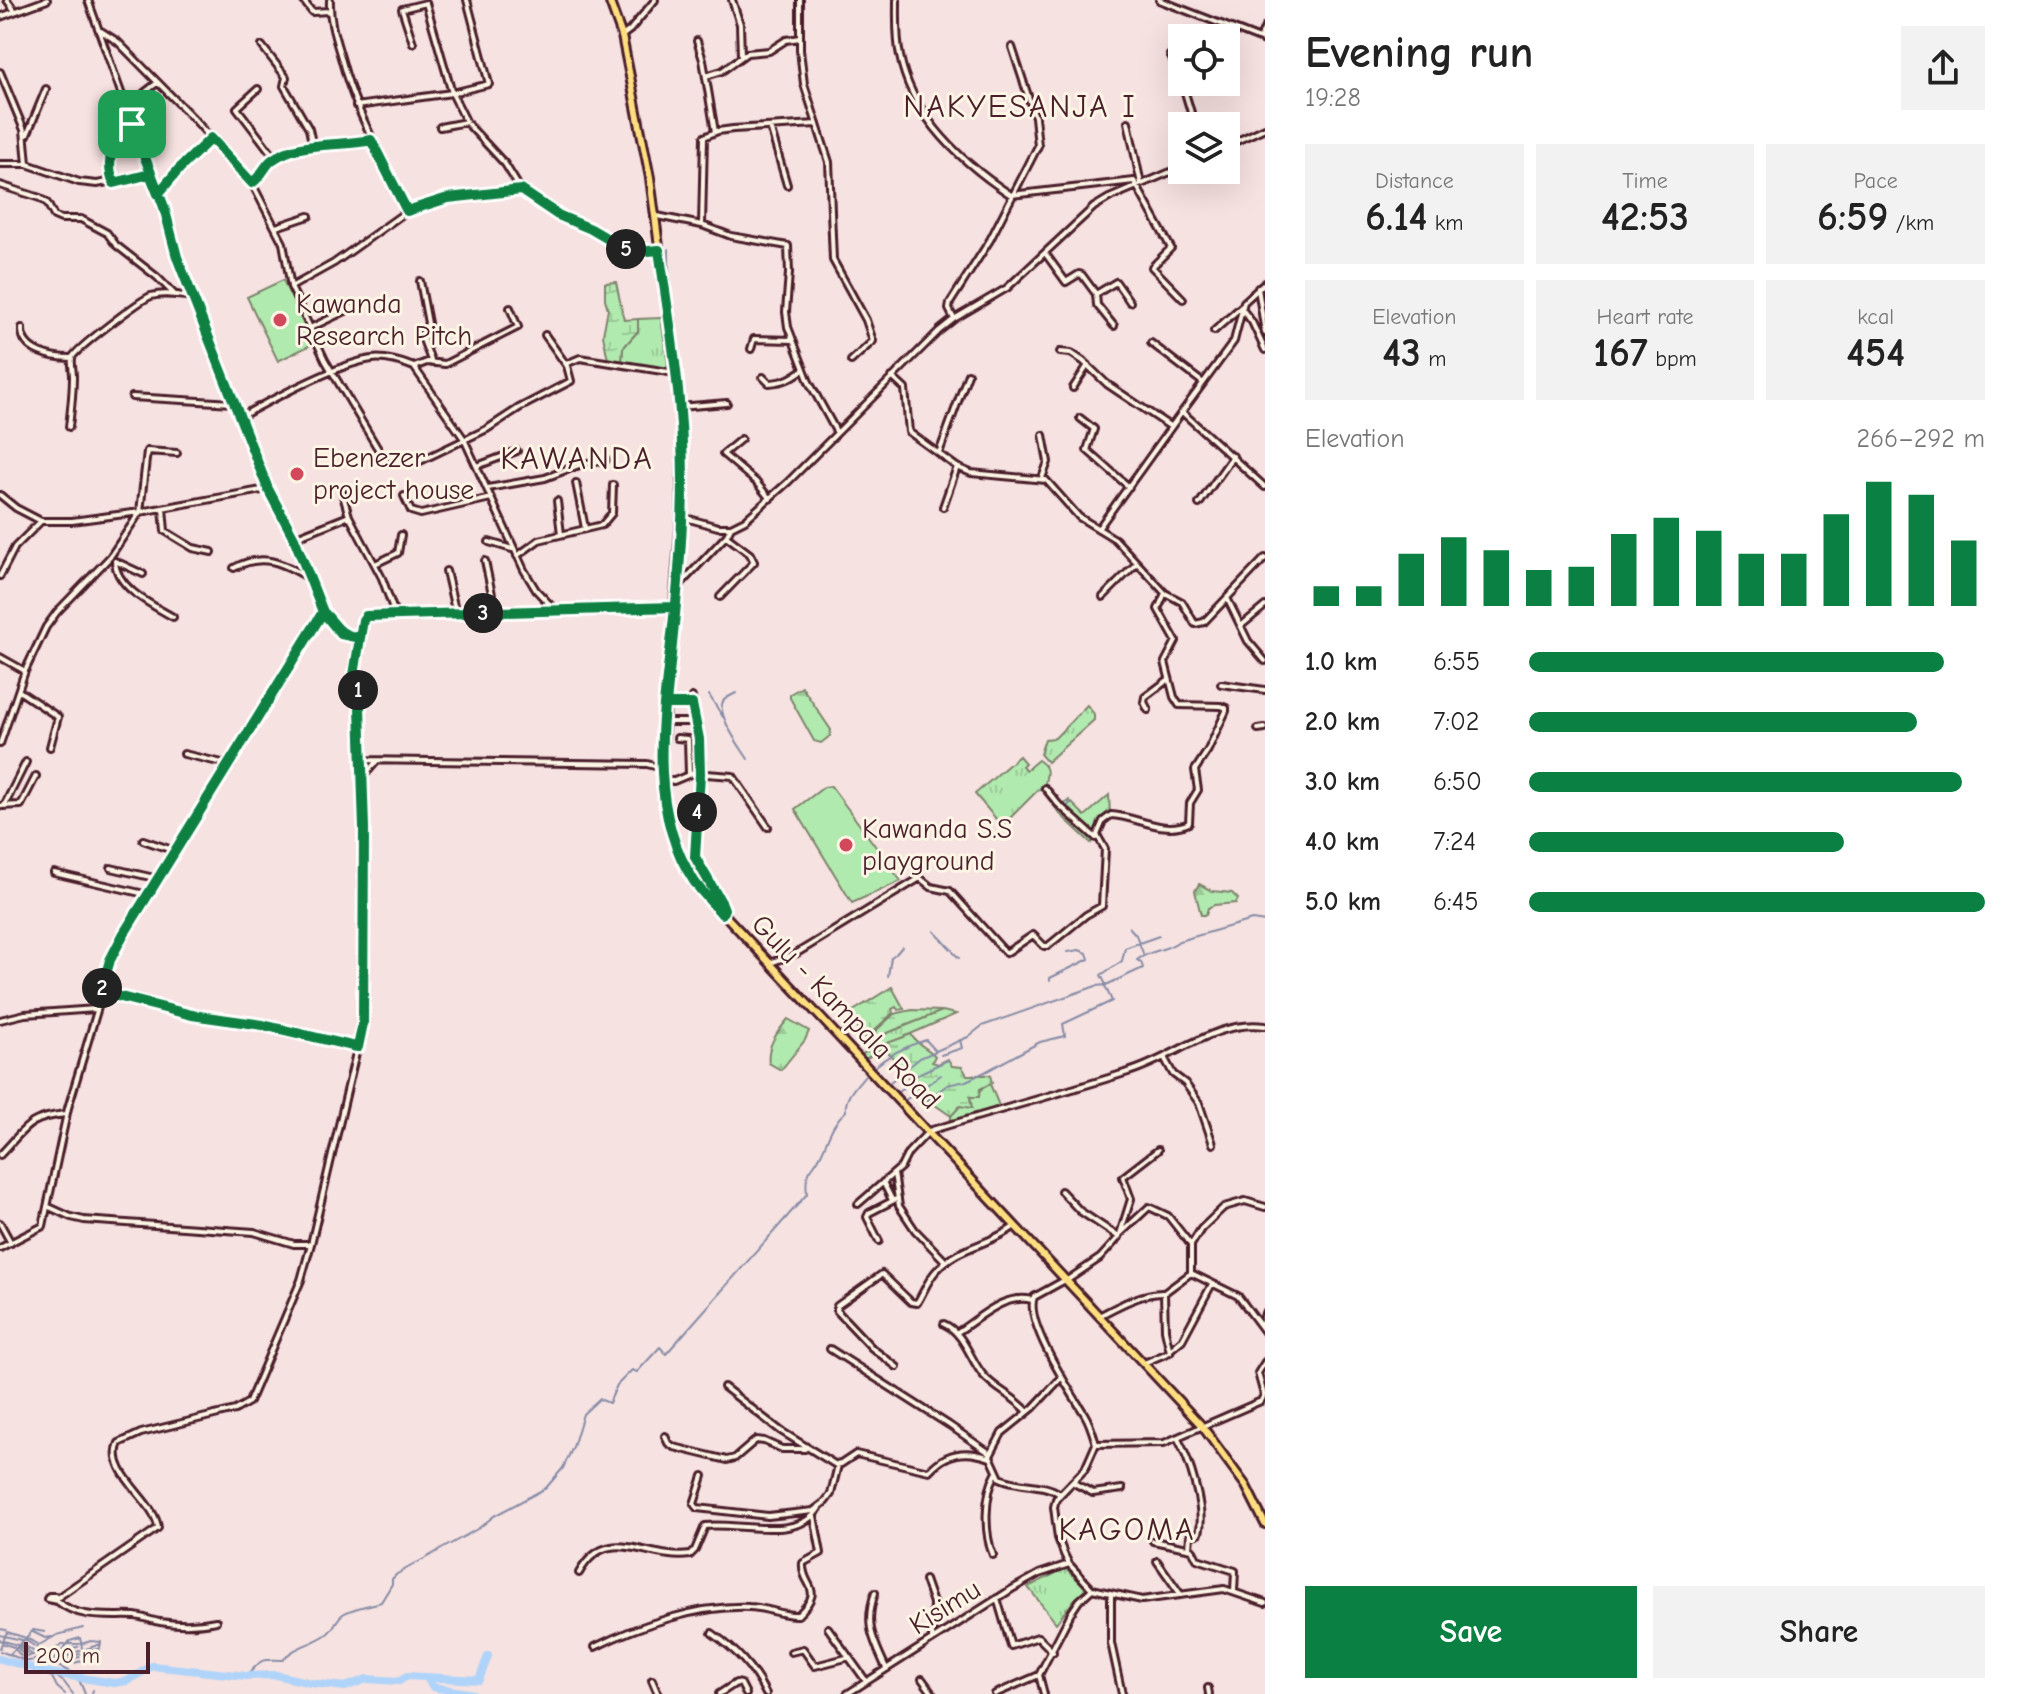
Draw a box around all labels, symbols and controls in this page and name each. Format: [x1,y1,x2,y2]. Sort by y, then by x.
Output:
map controls [1168,24,1240,184]
button: locate [1168,24,1240,96]
button: share [1901,26,1985,110]
text: Evening run [1305,27,1533,78]
text: 19:28 [1305,83,1361,113]
district label: NAKYESANJA I [903,88,1137,125]
pin [98,90,166,158]
icon: arrive [110,102,154,146]
button: layers [1168,112,1240,184]
text: Distance [1375,168,1454,194]
text: Time [1622,168,1668,194]
text: Pace [1853,168,1898,194]
text: 6.14 [1365,194,1427,240]
text: 42:53 [1601,194,1689,240]
text: 6:59 [1817,194,1888,240]
text: km [1427,210,1464,236]
text: /km [1888,210,1934,236]
pin: 5 [606,229,646,269]
text: 5 [620,236,632,262]
place label: Kawanda Research Pitch [296,288,472,352]
text: Elevation [1372,304,1456,330]
text: Heart rate [1596,304,1693,330]
text: kcal [1857,304,1894,330]
marker: Kawanda Research Pitch [271,311,289,329]
text: 43 [1382,330,1421,376]
text: 167 [1593,330,1648,376]
text: 454 [1846,330,1905,376]
text: m [1421,346,1446,372]
text: bpm [1648,346,1697,372]
text: Elevation [1305,424,1405,454]
text: 266–292 m [1856,424,1985,454]
district label: KAWANDA [500,440,654,477]
place label: Ebenezer project house [313,442,474,506]
marker: Ebenezer project house [288,465,306,483]
pin: 3 [463,593,503,633]
text: 3 [478,600,488,626]
text: 1.0 km [1305,647,1377,677]
text: 6:55 [1433,647,1480,677]
pin: 1 [338,670,378,710]
text: 1 [354,677,362,703]
text: 2.0 km [1305,707,1380,737]
text: 7:02 [1433,707,1479,737]
text: 3.0 km [1305,767,1380,797]
text: 6:50 [1433,767,1482,797]
pin: 4 [677,792,717,832]
text: 4 [692,799,702,825]
place label: Kawanda S.S playground [862,813,1012,877]
text: 4.0 km [1305,827,1379,857]
text: 7:24 [1433,827,1476,857]
marker: Kawanda S.S playground [837,836,855,854]
text: 5.0 km [1305,887,1381,917]
text: 6:45 [1433,887,1478,917]
street label: Gulu - Kampala Road [745,908,947,1116]
pin: 2 [82,968,122,1008]
text: 2 [97,975,107,1001]
district label: KAGOMA [1058,1511,1196,1548]
street label: Kisimu [904,1573,986,1641]
button: Save [1305,1586,1637,1678]
button: Share [1653,1586,1985,1678]
scale bar [24,1638,150,1674]
text: 200 m [36,1643,100,1669]

